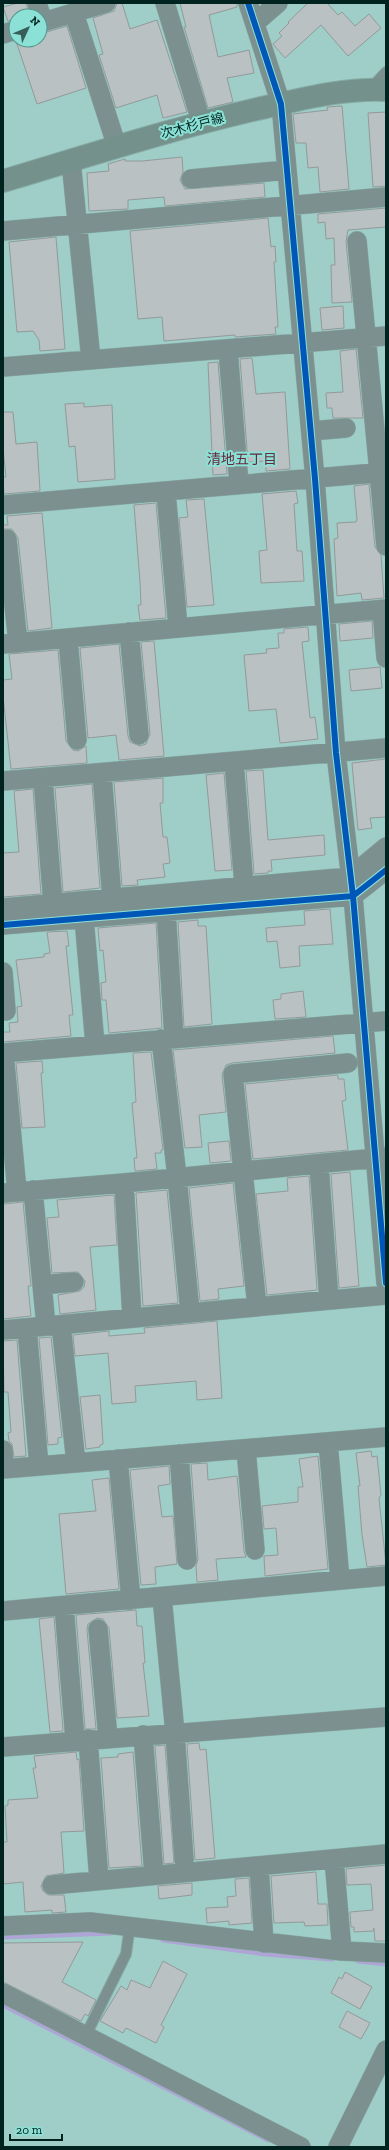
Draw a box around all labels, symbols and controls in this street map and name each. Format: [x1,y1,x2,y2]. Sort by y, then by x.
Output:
north arrow [8,8,48,48]
text: N [27,14,43,29]
street label: 次木杉戸線 [159,110,225,141]
district label: 清地五丁目 [207,451,277,468]
scale bar [10,2116,62,2142]
text: 20 m [16,2123,43,2137]

